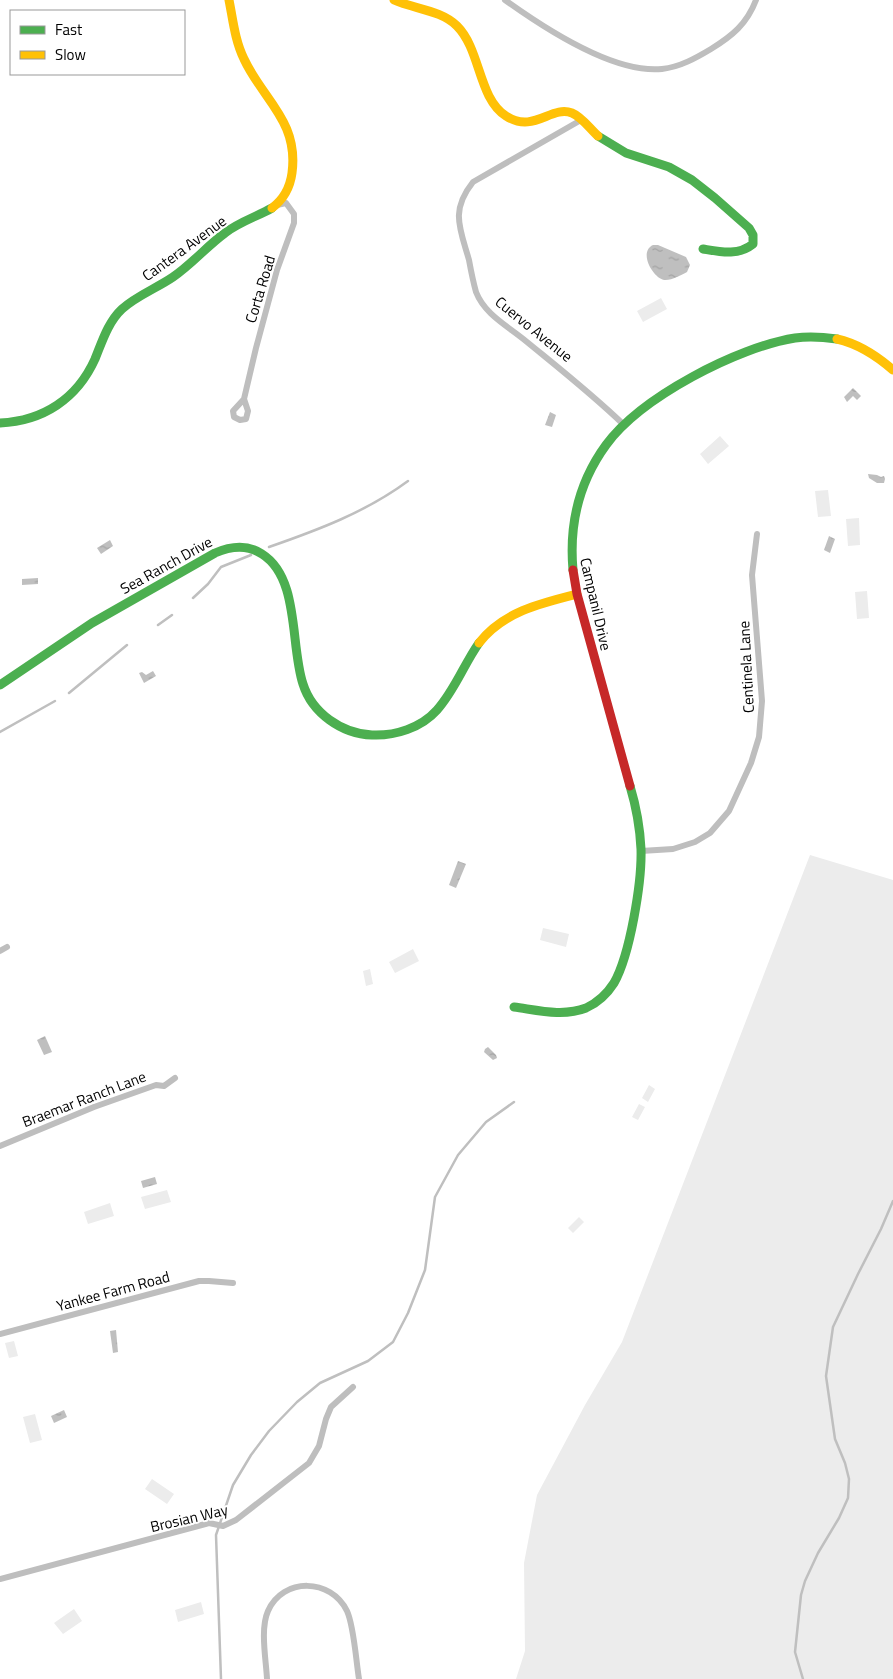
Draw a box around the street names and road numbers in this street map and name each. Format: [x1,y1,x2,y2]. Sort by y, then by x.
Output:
street label: Cantera Avenue [137,209,231,287]
street label: Corta Road [239,252,281,326]
street label: Cuervo Avenue [490,290,578,368]
street label: Sea Ranch Drive [116,530,216,600]
street label: Campanil Drive [574,555,618,653]
street label: Centinela Lane [732,620,760,714]
street label: Braemar Ranch Lane [19,1065,149,1133]
street label: Yankee Farm Road [54,1265,172,1317]
street label: Brosian Way [148,1498,230,1538]

